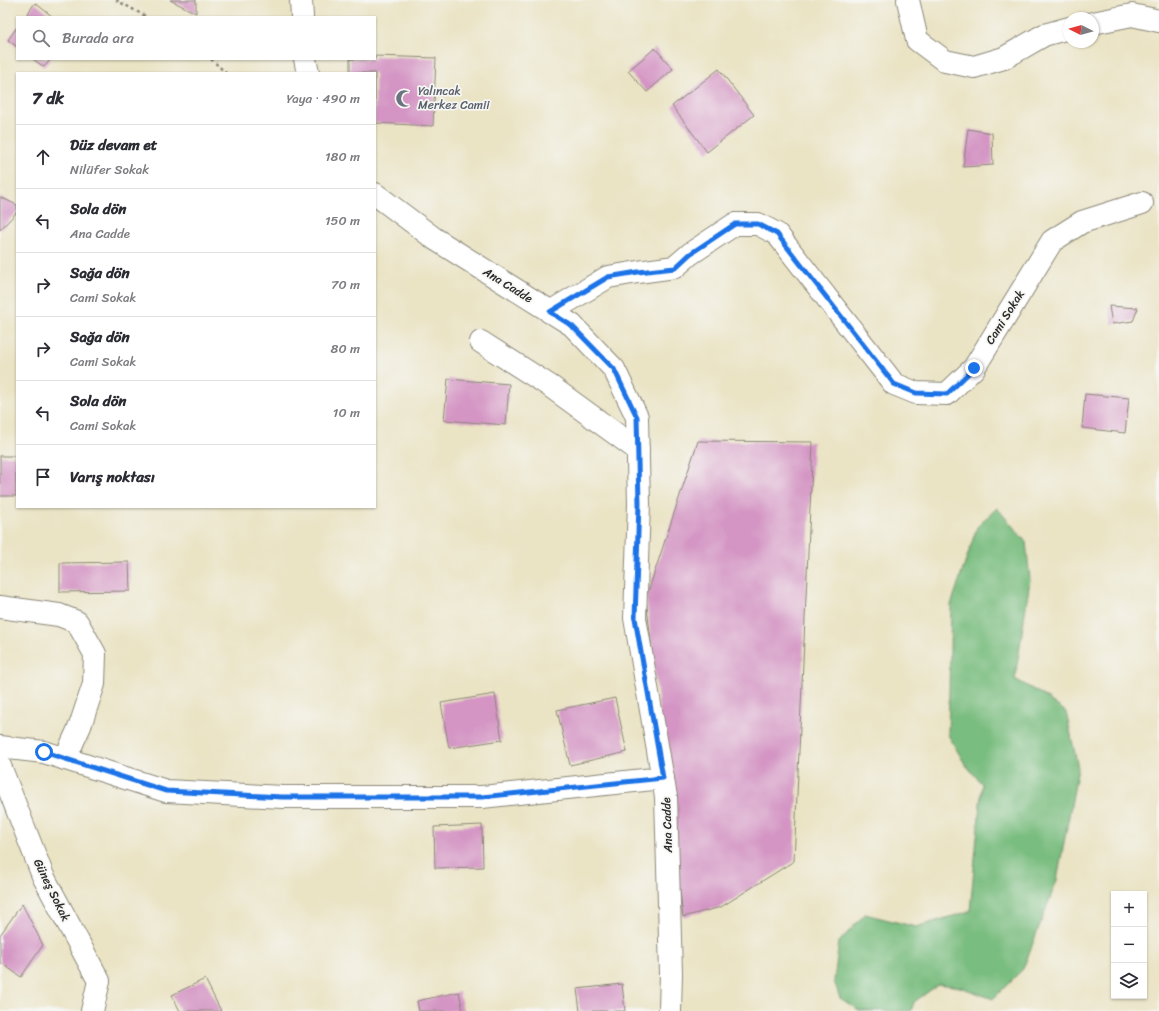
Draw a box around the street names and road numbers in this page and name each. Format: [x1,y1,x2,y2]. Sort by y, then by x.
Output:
street label: Ana Cadde [478,260,538,309]
street label: Cami Sokak [979,285,1031,349]
street label: Ana Cadde [655,797,679,854]
street label: Güneş Sokak [27,855,77,925]

